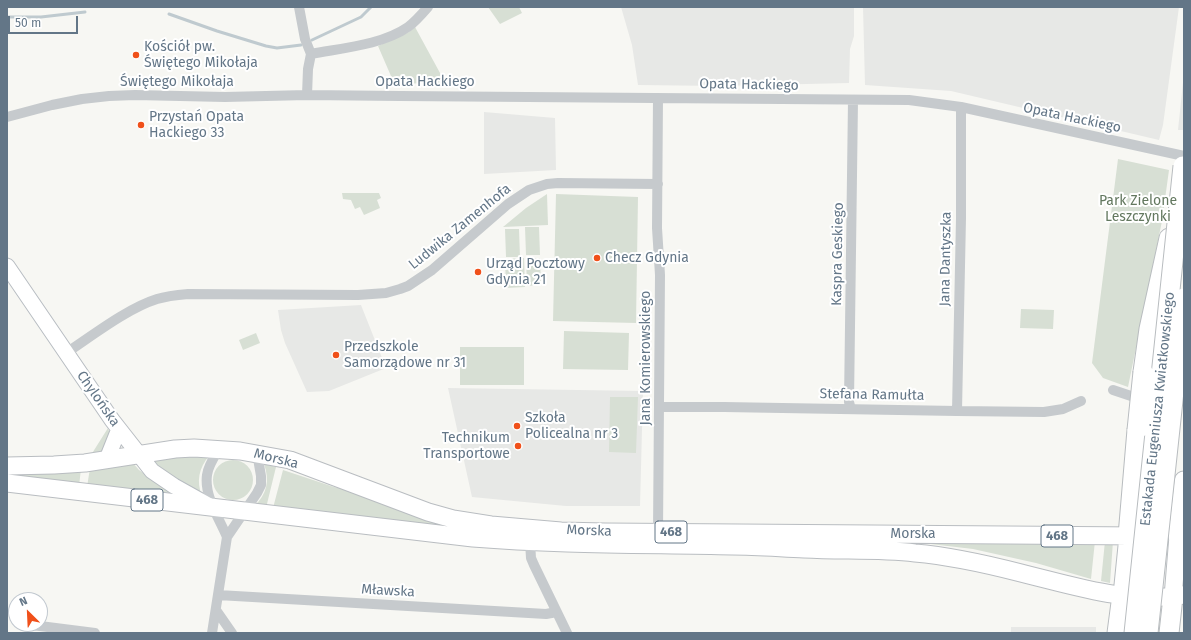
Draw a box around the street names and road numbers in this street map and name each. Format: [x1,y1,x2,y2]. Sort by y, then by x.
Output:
street label: Świętego Mikołaja [120,74,234,90]
street label: Opata Hackiego [375,74,475,90]
street label: Opata Hackiego [699,76,799,94]
street label: Opata Hackiego [1022,99,1122,137]
street label: Ludwika Zamenhofa [406,181,514,273]
street label: Kaspra Geskiego [829,202,847,306]
street label: Jana Dantyszka [937,211,955,307]
street label: Jana Komierowskiego [638,291,654,425]
street label: Estakada Eugeniusza Kwiatkowskiego [1137,291,1179,527]
street label: Chylońska [73,368,123,430]
street label: Stefana Ramułta [820,386,924,404]
street label: Morska [252,445,300,473]
road number: 468 [131,489,163,511]
road number: 468 [655,521,687,543]
street label: Morska [566,522,612,540]
road number: 468 [1041,525,1073,547]
street label: Morska [890,526,936,542]
street label: Mławska [361,581,415,601]

